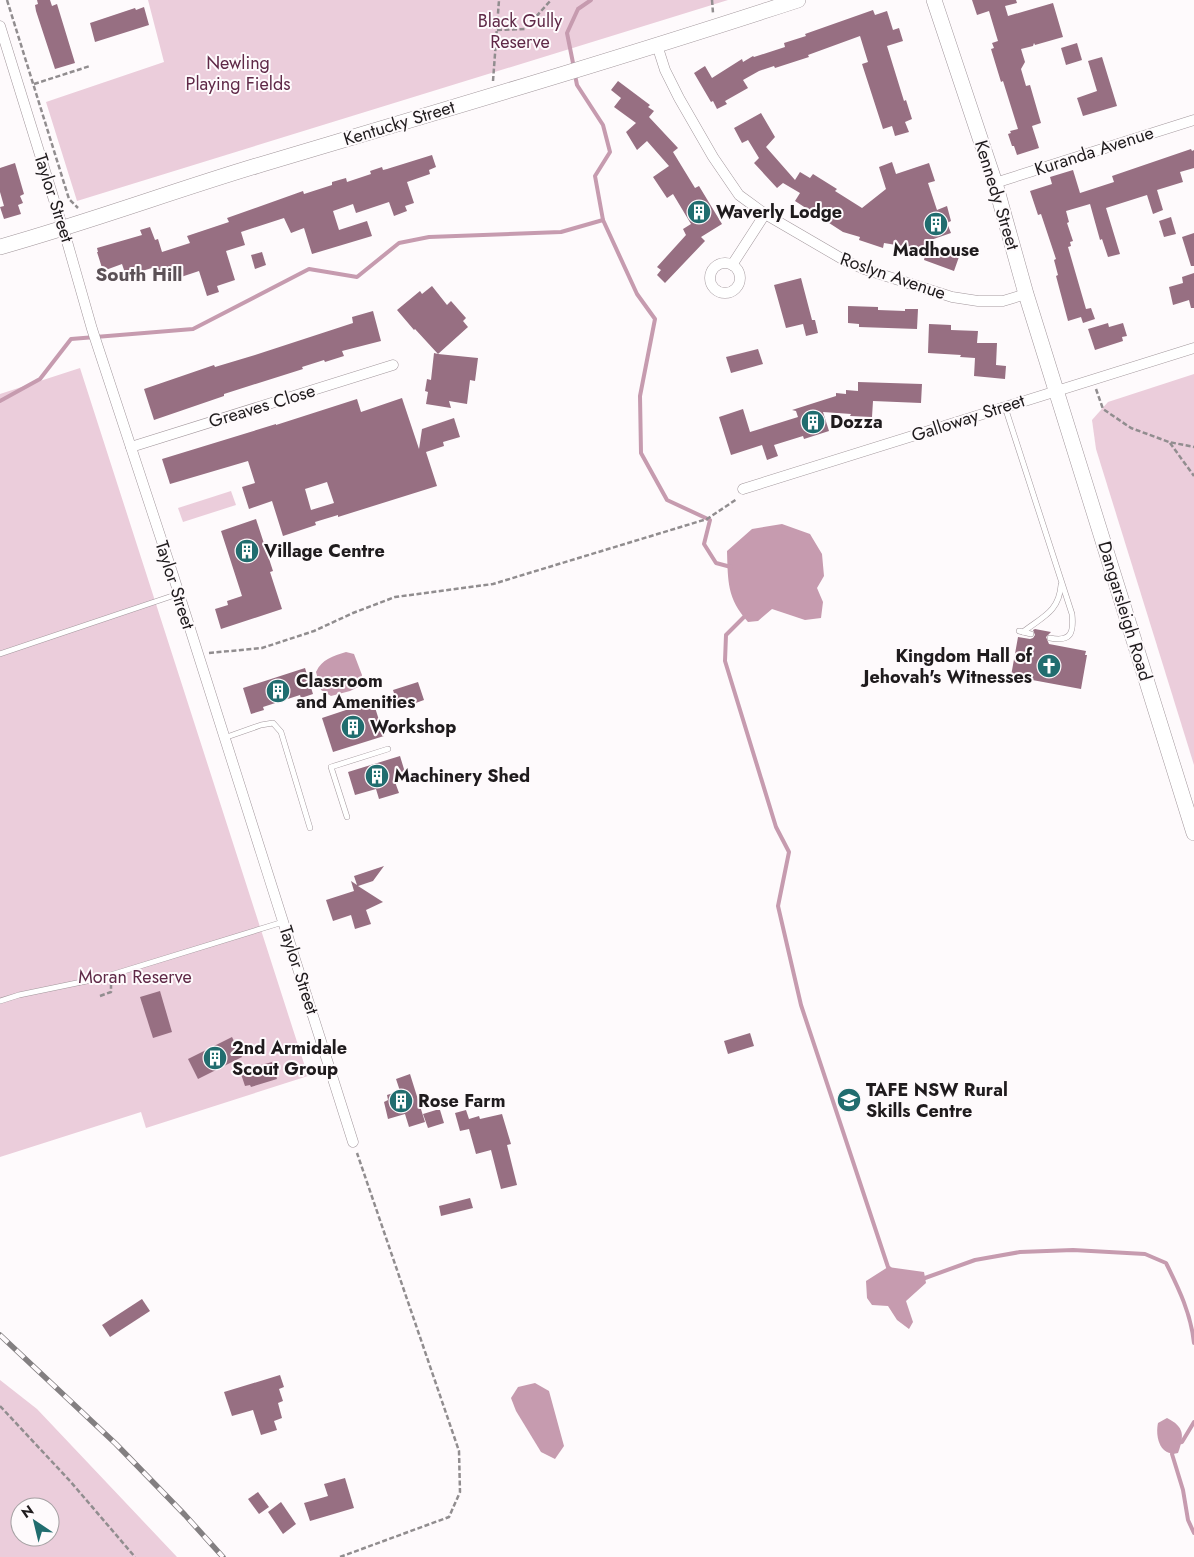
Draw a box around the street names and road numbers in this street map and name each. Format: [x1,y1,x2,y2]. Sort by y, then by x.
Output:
street label: Kentucky Street [340,94,459,152]
street label: Kuranda Avenue [1031,120,1157,182]
street label: Kennedy Street [968,137,1026,254]
street label: Taylor Street [27,150,81,246]
street label: Roslyn Avenue [837,246,949,306]
street label: Greaves Close [206,377,318,435]
street label: Galloway Street [908,387,1029,449]
street label: Taylor Street [148,537,202,633]
street label: Dangarsleigh Road [1091,538,1159,684]
street label: Taylor Street [272,922,326,1018]

